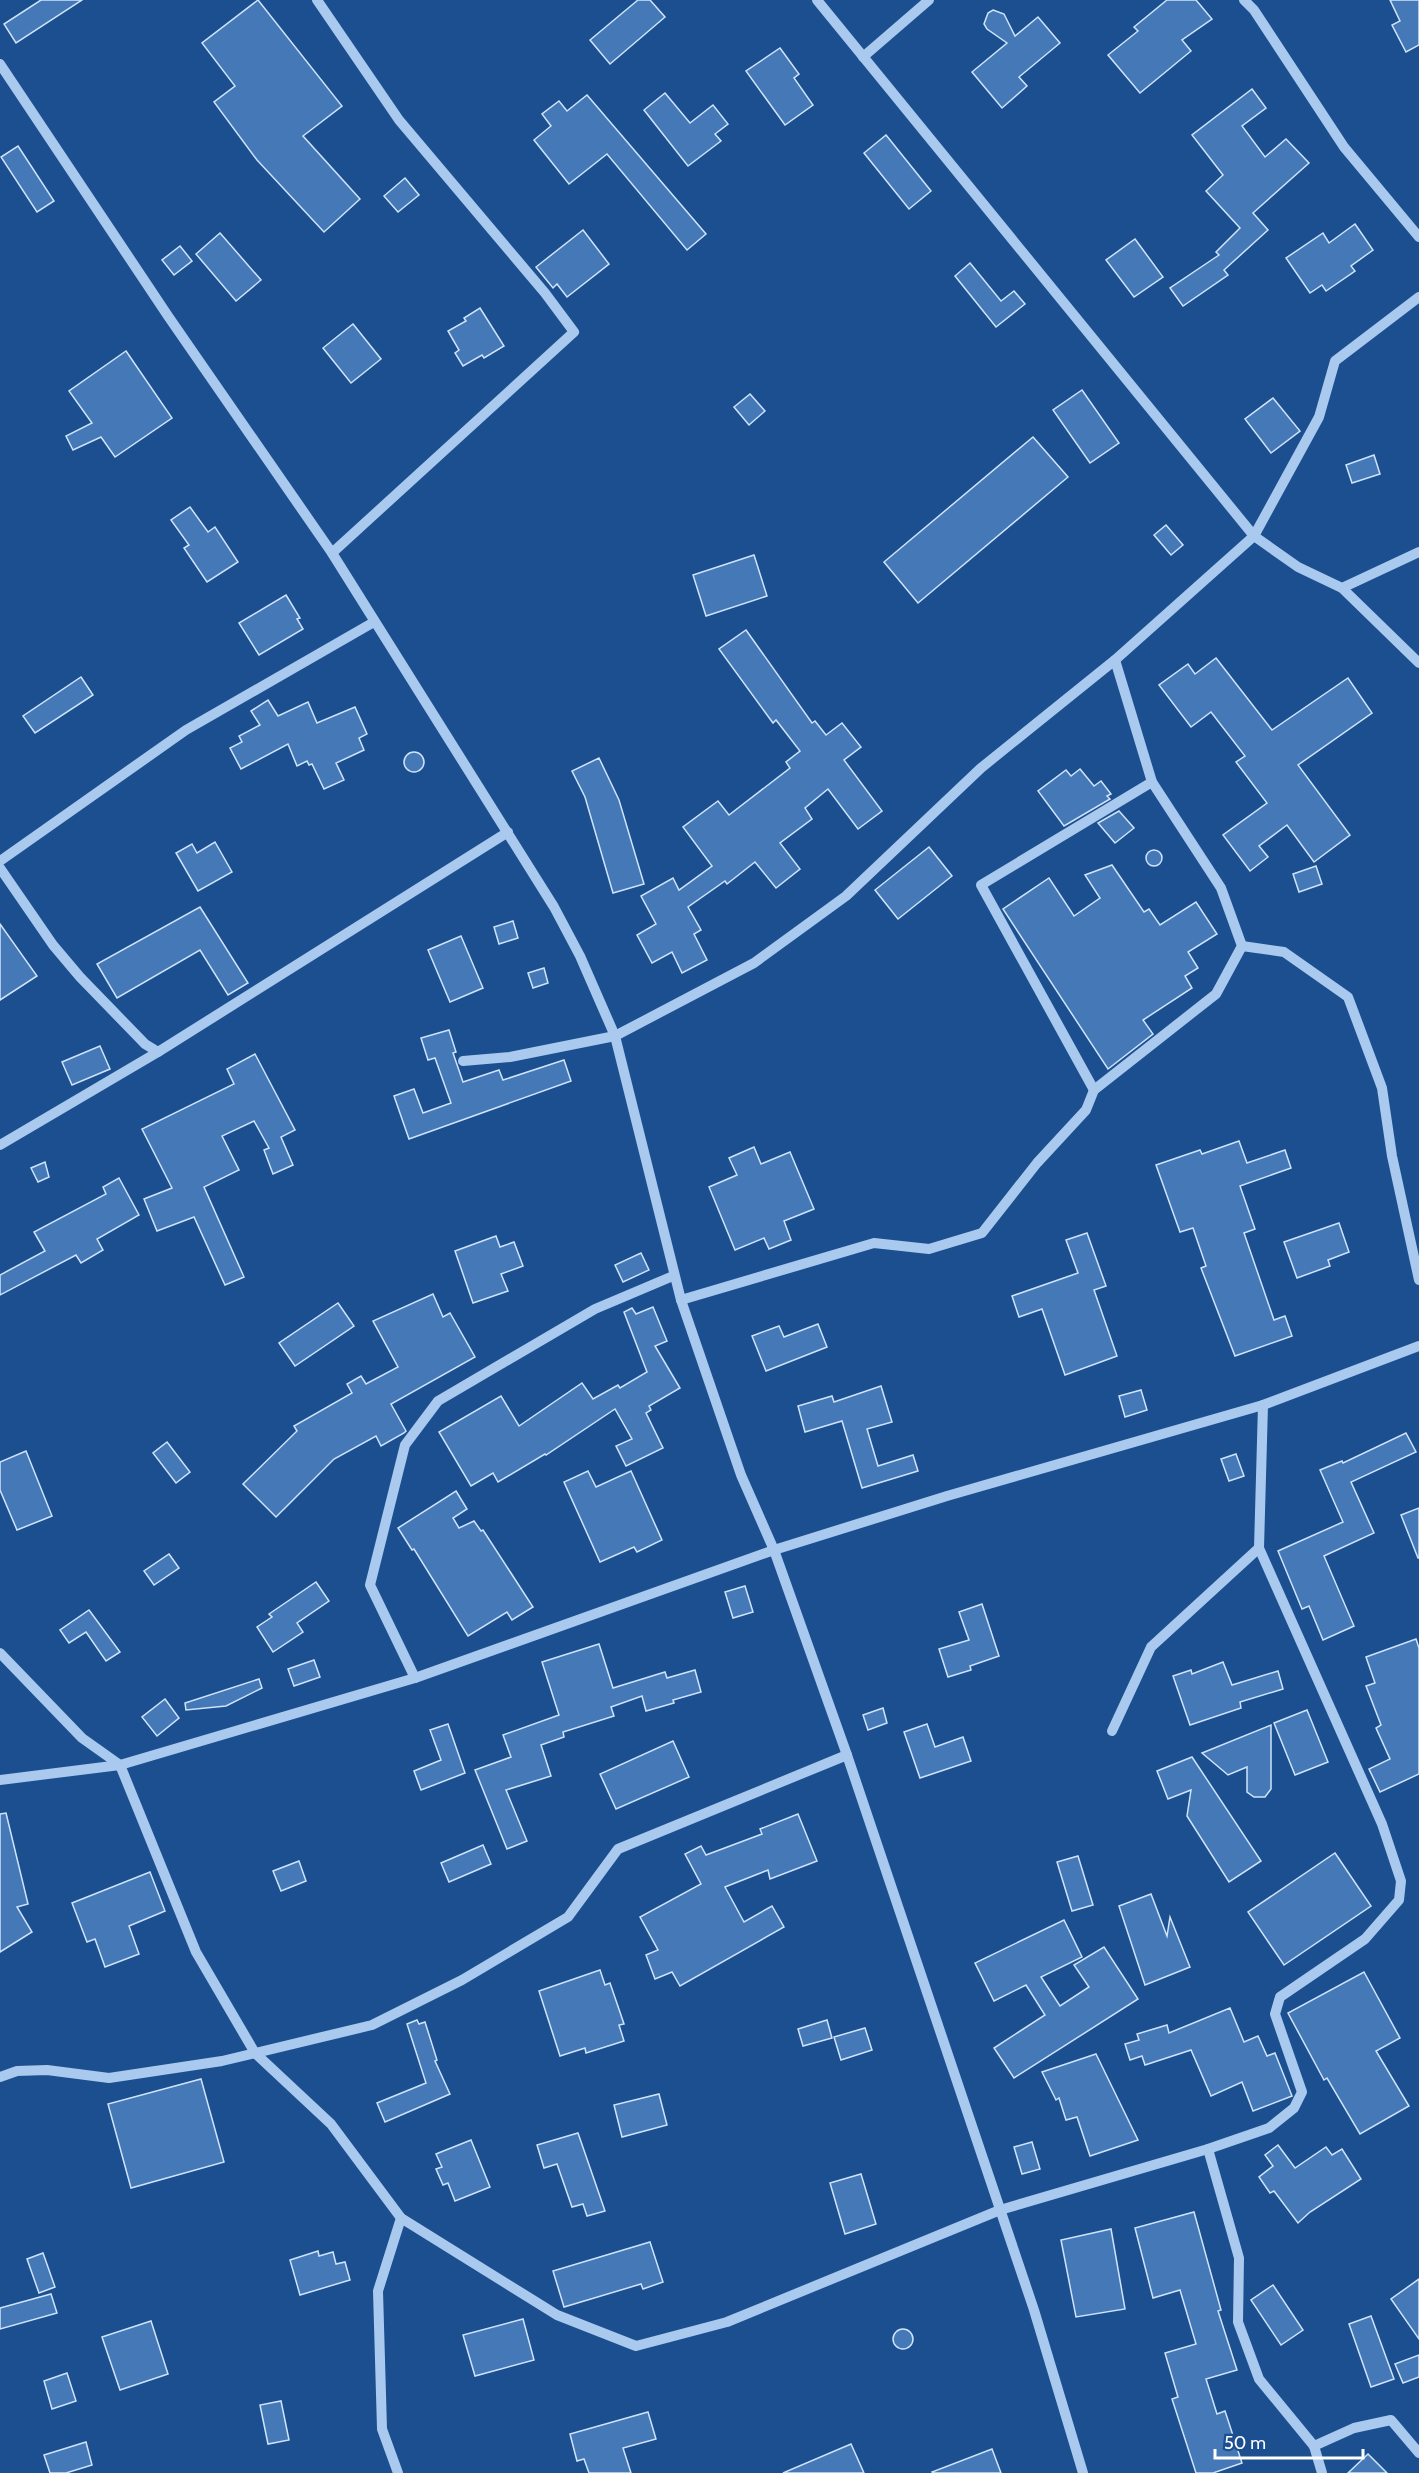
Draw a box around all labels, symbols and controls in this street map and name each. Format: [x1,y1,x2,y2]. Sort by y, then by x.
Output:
scale bar [1215,2422,1364,2460]
text: 50 m [1224,2432,1266,2454]

